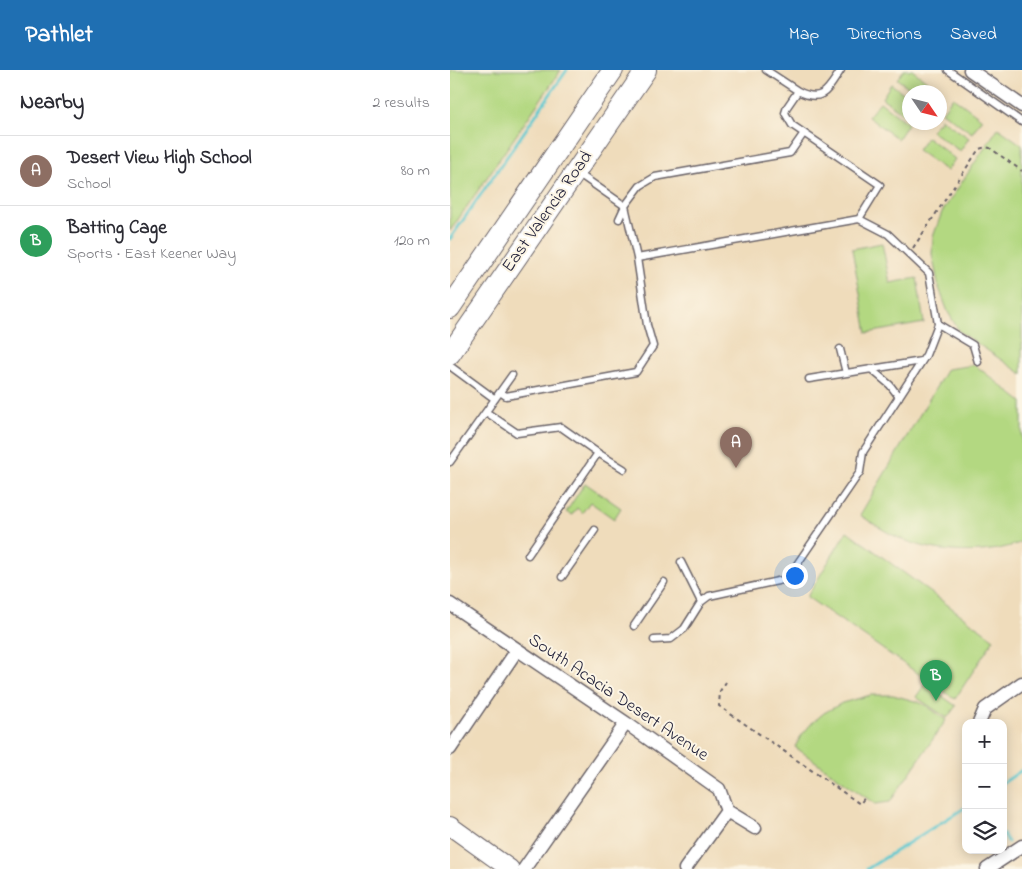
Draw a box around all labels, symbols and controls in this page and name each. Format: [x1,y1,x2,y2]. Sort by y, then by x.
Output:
text: Pathlet [25,18,93,53]
text: Map [789,22,819,48]
text: Directions [847,22,922,48]
text: Saved [950,22,997,48]
north arrow [902,85,947,130]
text: Nearby [20,88,84,118]
text: 2 results [372,91,430,115]
text: Desert View High School [67,145,252,172]
street label: East Valencia Road [496,146,600,278]
text: A [31,159,41,183]
text: 80 m [401,159,430,183]
text: School [67,172,111,196]
text: Batting Cage [67,215,167,242]
text: B [31,229,41,253]
text: 120 m [394,229,430,253]
text: Sports · East Keener Way [67,242,236,266]
pin: A [720,427,752,468]
your location [782,563,808,589]
street label: South Acacia Desert Avenue [522,628,714,769]
pin: B [920,660,952,701]
map controls [962,719,1007,854]
button: + [962,719,1007,764]
button: − [962,764,1007,809]
button: layers [962,809,1007,854]

